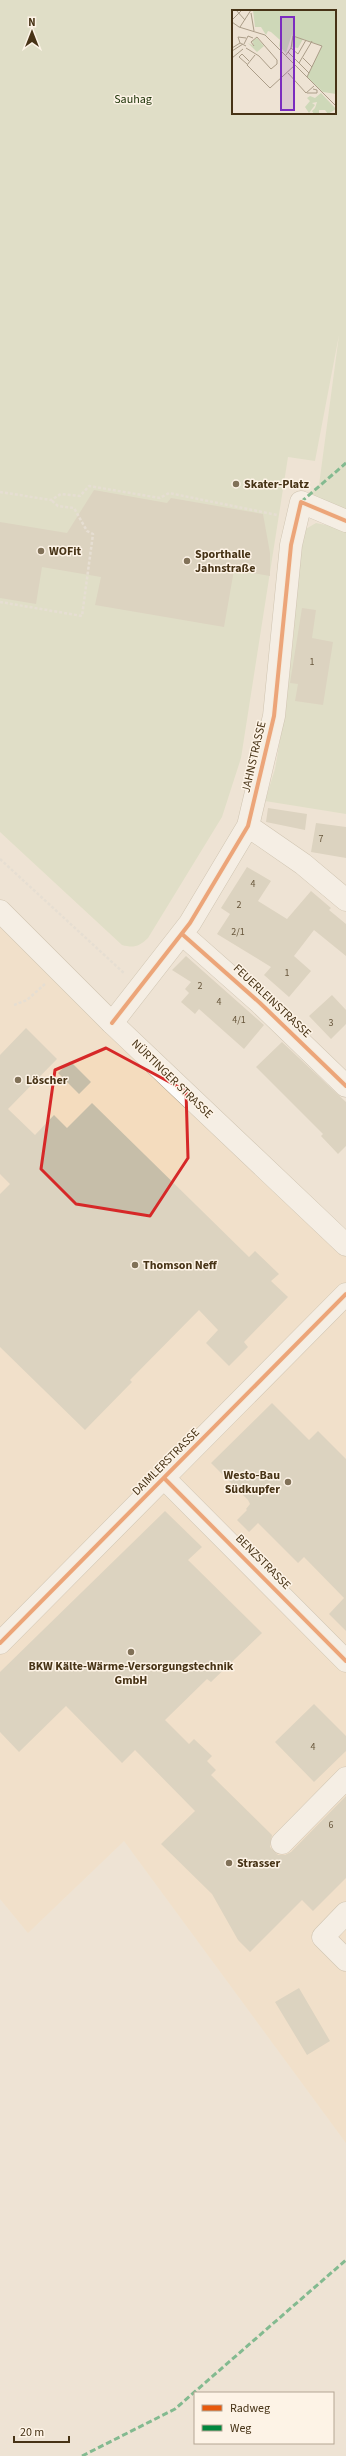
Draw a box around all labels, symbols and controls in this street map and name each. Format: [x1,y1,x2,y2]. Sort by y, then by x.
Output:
inset map [232,10,336,114]
north arrow [12,12,52,52]
text: N [28,15,36,30]
park label: Sauhag [114,91,152,108]
place label: Skater-Platz [244,476,310,493]
marker: Skater-Platz [231,479,241,489]
place label: WOFit [49,543,82,560]
marker: WOFit [36,546,46,556]
place label: Sporthalle Jahnstraße [195,546,255,577]
marker: Sporthalle Jahnstraße [182,556,192,566]
house number: 1 [310,655,315,669]
street label: JAHNSTRASSE [238,720,270,794]
house number: 7 [319,832,324,846]
house number: 4 [251,877,256,891]
house number: 2 [237,898,242,912]
house number: 2/1 [231,925,245,939]
street label: FEUERLEINSTRASSE [229,960,315,1042]
house number: 1 [285,966,290,980]
house number: 2 [198,979,203,993]
house number: 4 [217,995,222,1009]
house number: 4/1 [232,1013,246,1027]
house number: 3 [329,1016,334,1030]
street label: NÜRTINGER STRASSE [127,1036,217,1122]
place label: Löscher [26,1072,68,1089]
marker: Löscher [13,1075,23,1085]
place label: Thomson Neff [143,1257,218,1274]
marker: Thomson Neff [130,1260,140,1270]
street label: DAIMLERSTRASSE [128,1424,204,1500]
place label: Westo-Bau Südkupfer [224,1467,280,1498]
marker: Westo-Bau Südkupfer [283,1477,293,1487]
street label: BENZSTRASSE [231,1530,295,1594]
marker: BKW Kälte-Wärme-Versorgungstechnik GmbH [126,1647,136,1657]
place label: BKW Kälte-Wärme-Versorgungstechnik GmbH [29,1658,234,1689]
house number: 4 [311,1740,316,1754]
house number: 6 [329,1818,334,1832]
place label: Strasser [237,1855,281,1872]
marker: Strasser [224,1858,234,1868]
legend [194,2392,334,2444]
text: Radweg [230,2400,270,2417]
scale bar [14,2418,69,2444]
text: Weg [230,2420,251,2437]
text: 20 m [20,2424,44,2441]

